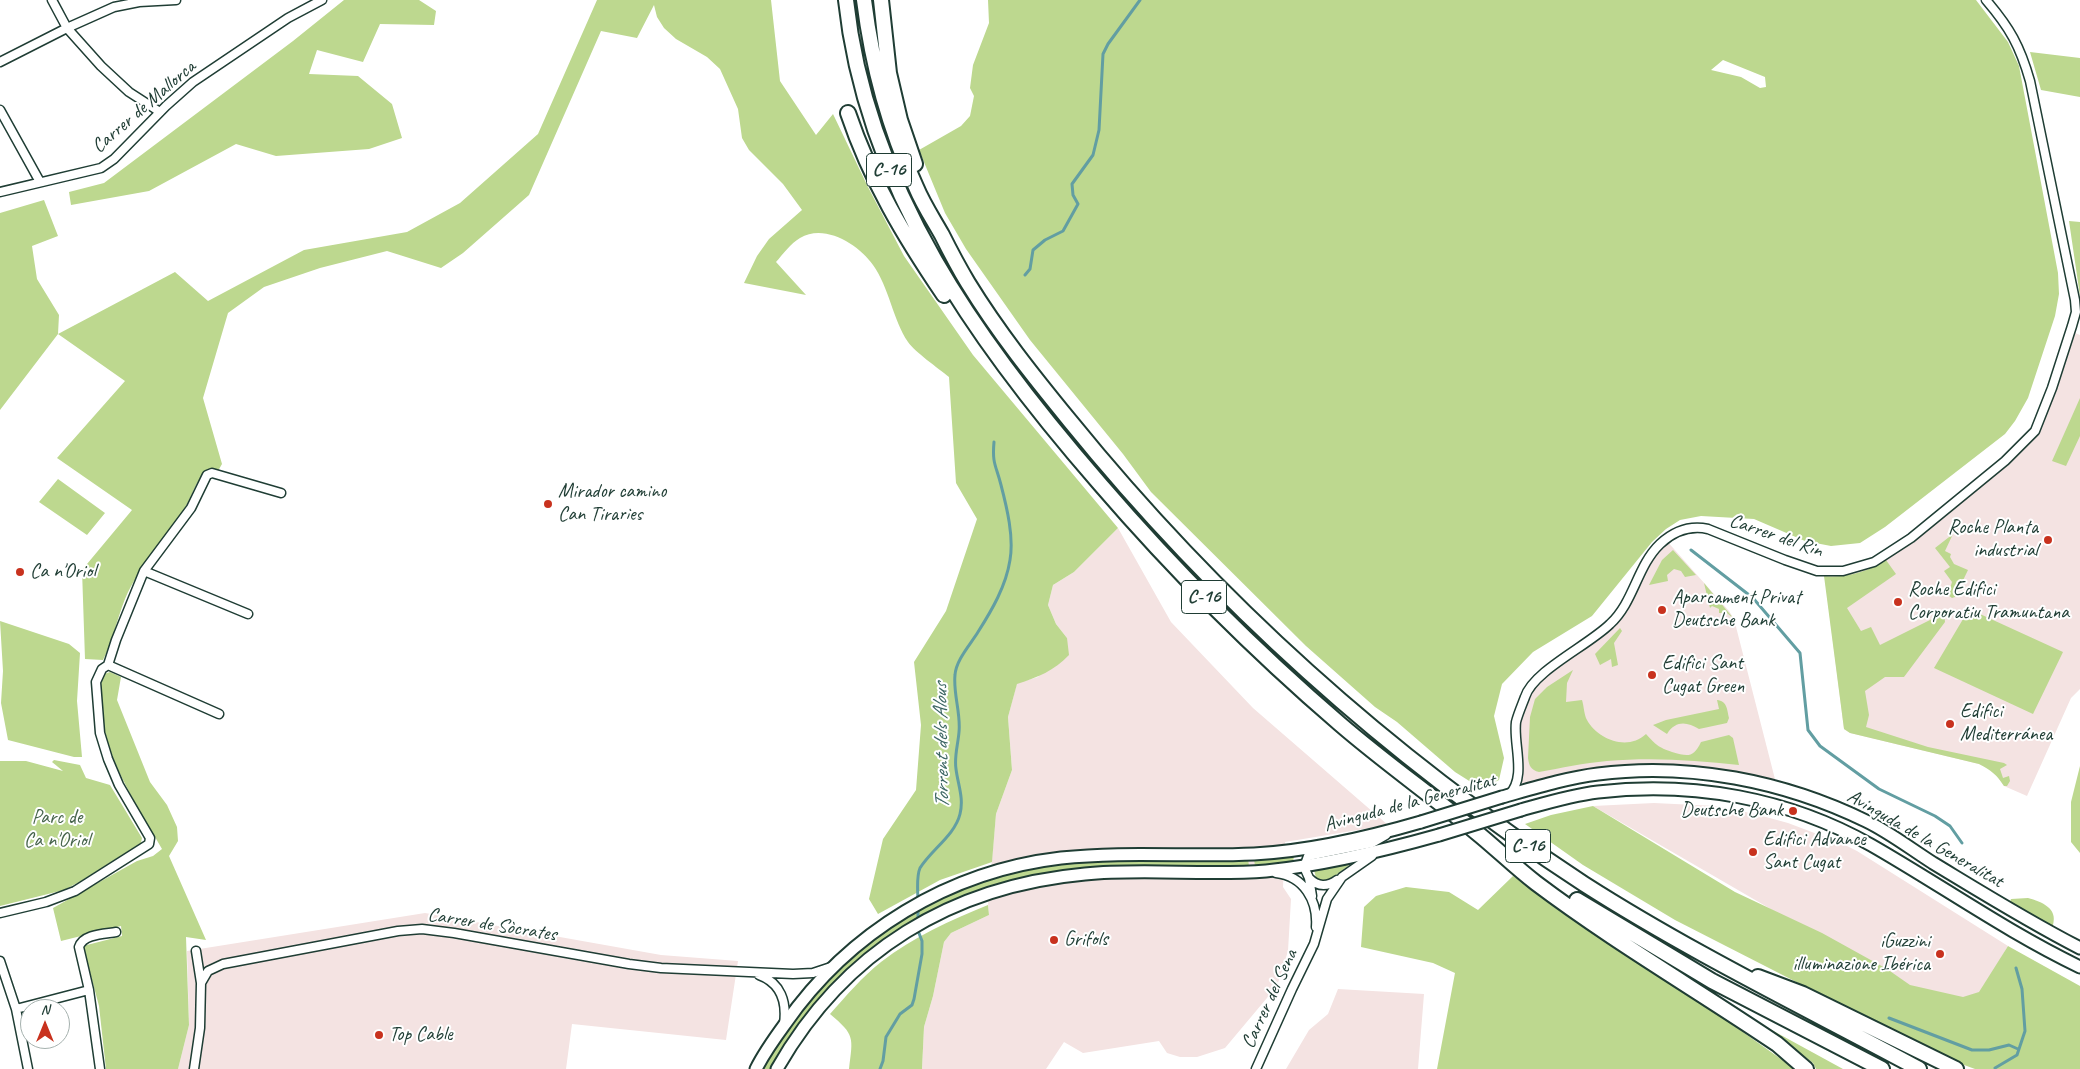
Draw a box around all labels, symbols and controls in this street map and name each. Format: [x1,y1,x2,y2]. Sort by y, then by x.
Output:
street label: Carrer de Mallorca [87,55,201,159]
road number: C-16 [866,154,912,186]
place label: Mirador camino Can Tiraries [558,480,666,527]
marker: Mirador camino Can Tiraries [542,498,554,510]
street label: Carrer del Rin [1726,509,1826,563]
place label: Roche Planta industrial [1948,516,2038,563]
marker: Roche Planta industrial [2042,534,2054,546]
place label: Ca n'Oriol [30,560,96,584]
marker: Ca n'Oriol [14,566,26,578]
place label: Roche Edifici Corporatiu Tramuntana [1908,578,2069,625]
road number: C-16 [1182,580,1226,614]
place label: Aparcament Privat Deutsche Bank [1672,586,1801,633]
marker: Roche Edifici Corporatiu Tramuntana [1892,596,1904,608]
marker: Aparcament Privat Deutsche Bank [1656,604,1668,616]
place label: Edifici Sant Cugat Green [1662,652,1744,699]
marker: Edifici Sant Cugat Green [1646,669,1658,681]
water label: Torrent dels Alous [928,683,956,809]
place label: Edifici Mediterránea [1960,700,2052,747]
marker: Edifici Mediterránea [1944,718,1956,730]
street label: Avinguda de la Generalitat [1322,769,1498,837]
street label: Avinguda de la Generalitat [1843,784,2007,894]
place label: Deutsche Bank [1680,799,1783,823]
marker: Deutsche Bank [1787,805,1799,817]
park label: Parc de Ca n'Oriol [24,806,90,853]
place label: Edifici Advance Sant Cugat [1763,828,1866,875]
road number: C-16 [1506,829,1550,862]
marker: Edifici Advance Sant Cugat [1747,846,1759,858]
street label: Carrer de Sòcrates [426,903,558,947]
place label: Grifols [1064,928,1108,952]
place label: iGuzzini illuminazione Ibérica [1793,930,1930,977]
marker: Grifols [1048,934,1060,946]
street label: Carrer del Sena [1237,946,1303,1052]
marker: iGuzzini illuminazione Ibérica [1934,948,1946,960]
north arrow [20,999,70,1049]
text: N [41,1001,49,1018]
place label: Top Cable [389,1023,453,1047]
marker: Top Cable [373,1029,385,1041]

